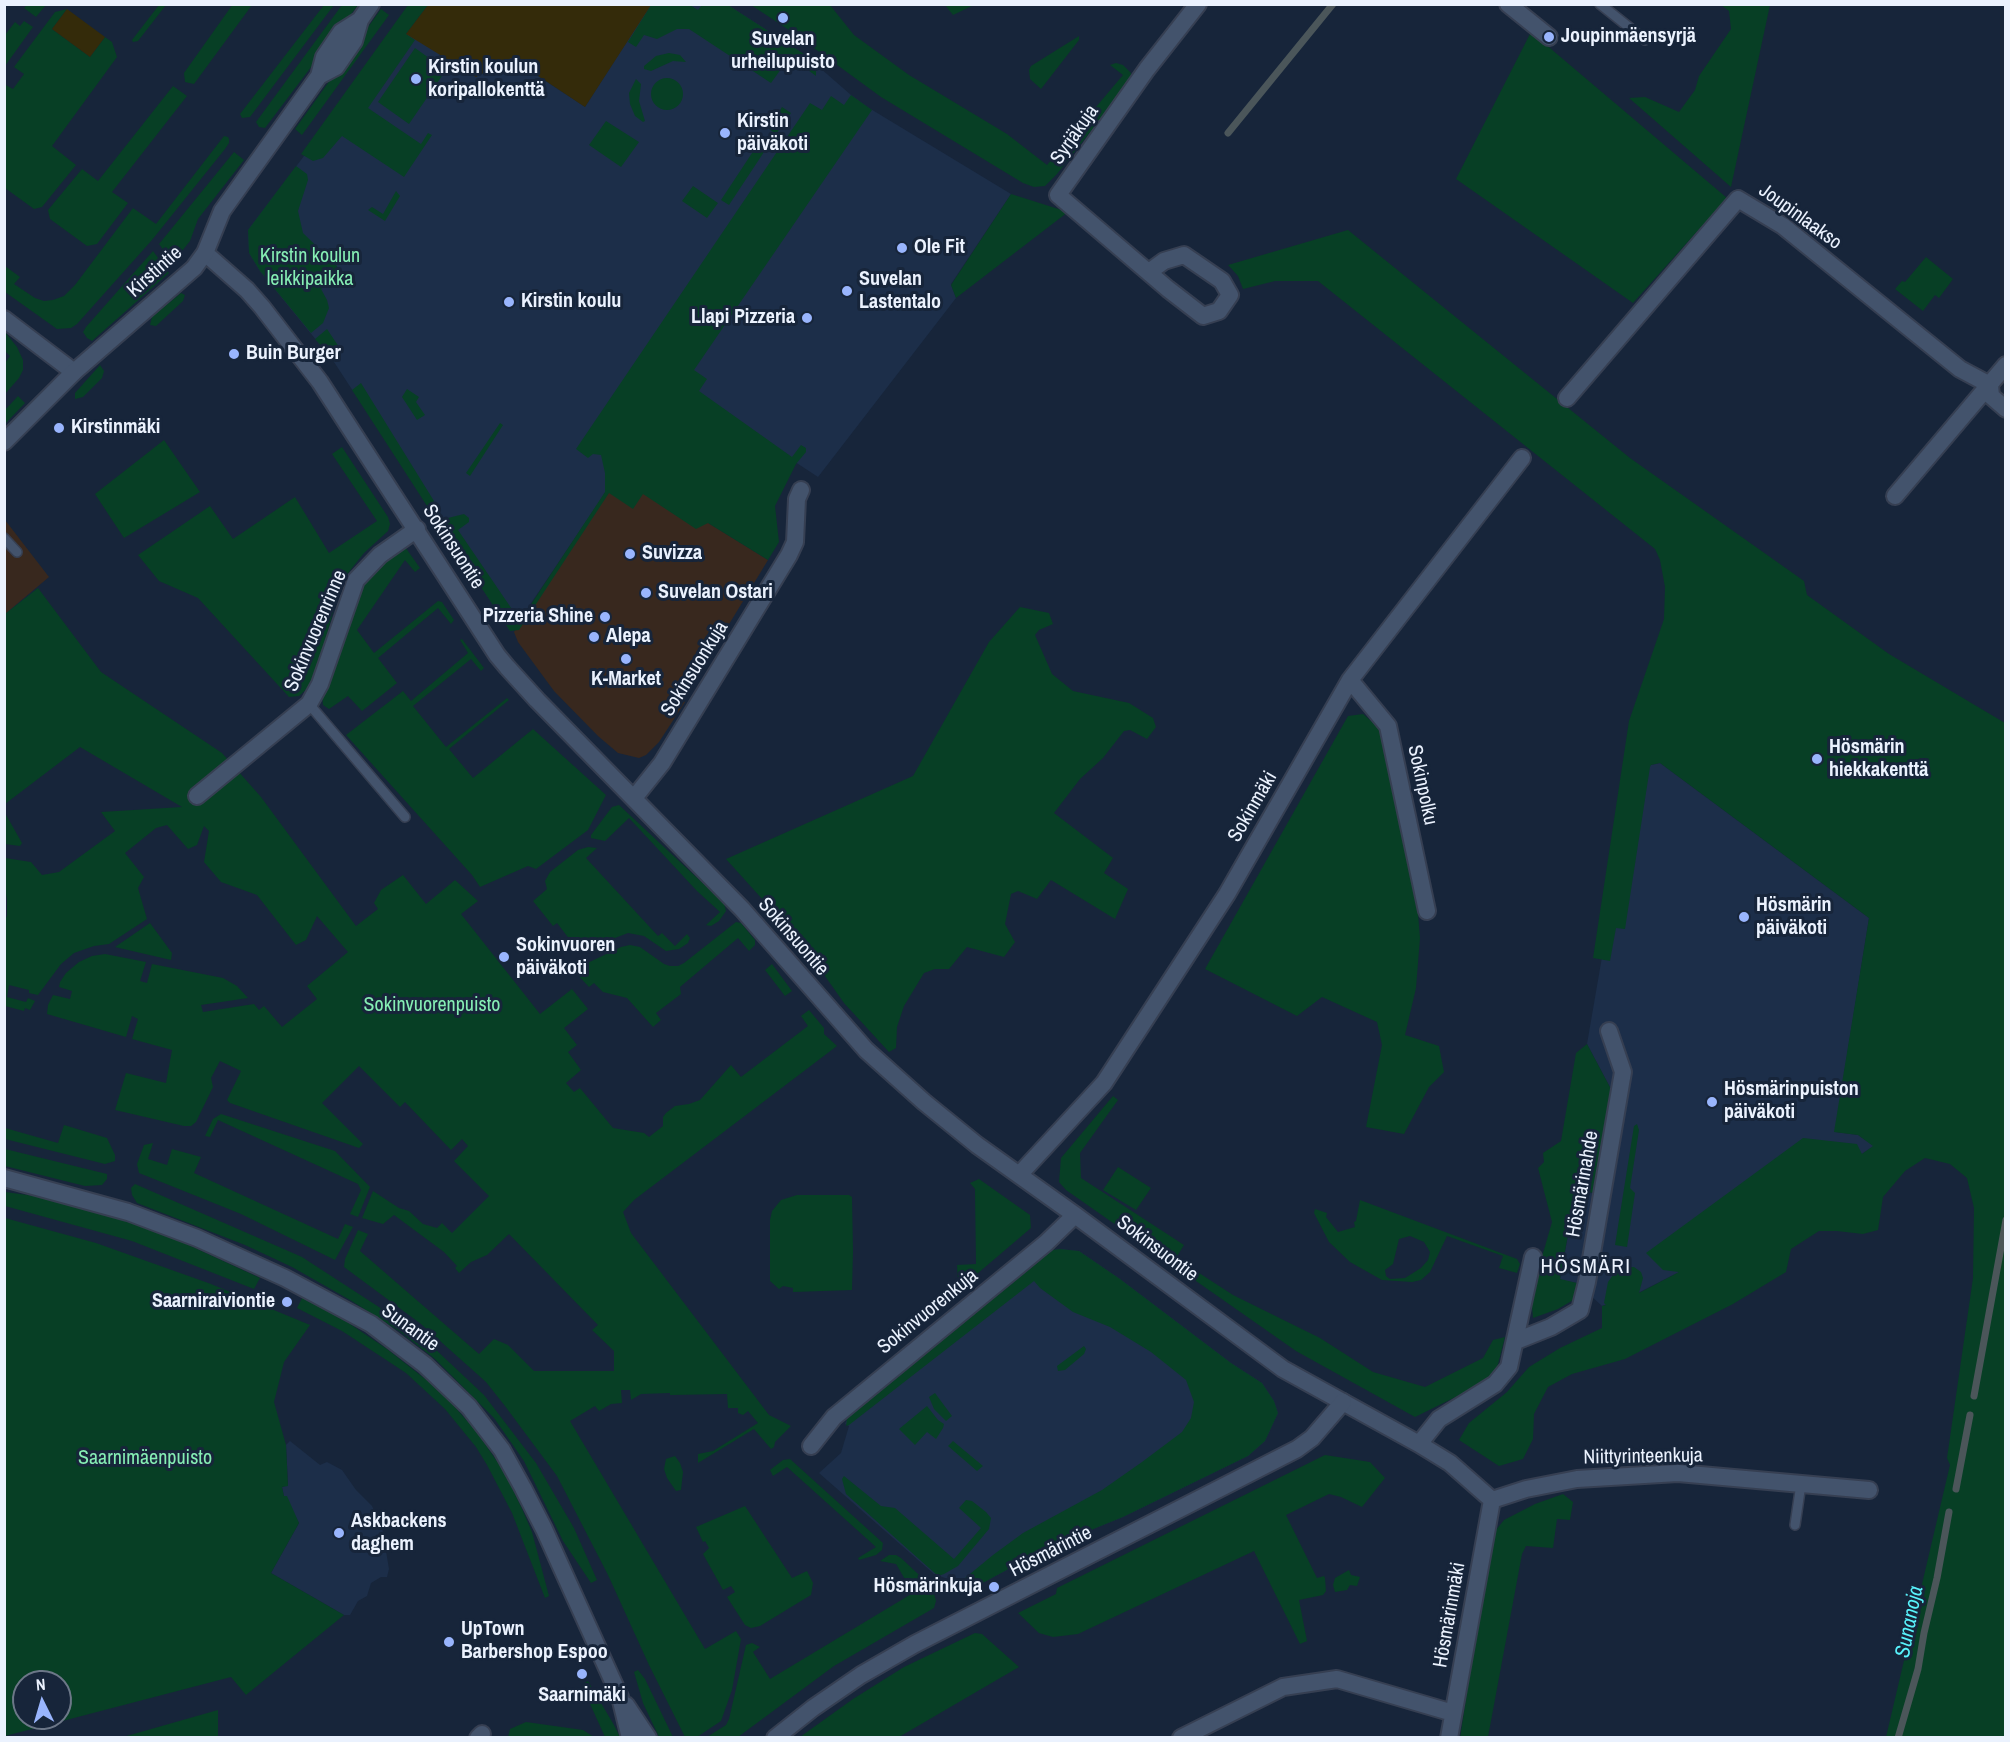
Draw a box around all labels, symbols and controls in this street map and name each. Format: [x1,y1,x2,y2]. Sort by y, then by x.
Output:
marker: Suvelan urheilupuisto [776,11,790,25]
place label: Joupinmäensyrjä [1561,25,1696,49]
place label: Suvelan urheilupuisto [731,28,835,75]
marker: Joupinmäensyrjä [1542,30,1556,44]
place label: Kirstin koulun koripallokenttä [428,56,545,103]
marker: Kirstin koulun koripallokenttä [409,72,423,86]
street label: Syrjäkuja [1046,100,1104,170]
place label: Kirstin päiväkoti [737,110,808,157]
marker: Kirstin päiväkoti [718,126,732,140]
street label: Joupinlaakso [1754,179,1846,255]
place label: Ole Fit [914,236,965,260]
street label: Kirstintie [123,241,187,303]
marker: Ole Fit [895,241,909,255]
park label: Kirstin koulun leikkipaikka [260,245,360,292]
place label: Suvelan Lastentalo [859,268,941,315]
marker: Suvelan Lastentalo [840,284,854,298]
place label: Kirstin koulu [521,290,621,314]
marker: Kirstin koulu [502,295,516,309]
place label: Llapi Pizzeria [691,306,795,330]
marker: Llapi Pizzeria [800,311,814,325]
place label: Buin Burger [246,342,341,366]
marker: Buin Burger [227,347,241,361]
place label: Kirstinmäki [71,416,160,440]
marker: Kirstinmäki [52,421,66,435]
street label: Sokinsuontie [417,500,489,594]
place label: Suvizza [642,542,702,566]
marker: Suvizza [623,547,637,561]
street label: Sokinvuorenrinne [280,567,352,695]
place label: Suvelan Ostari [658,581,773,605]
marker: Suvelan Ostari [639,586,653,600]
place label: Pizzeria Shine [483,605,593,629]
marker: Pizzeria Shine [598,610,612,624]
street label: Sokinsuonkuja [656,617,734,721]
place label: Alepa [606,625,651,649]
marker: Alepa [587,630,601,644]
marker: K-Market [619,652,633,666]
place label: K-Market [591,668,661,692]
place label: Hösmärin hiekkakenttä [1829,736,1928,783]
street label: Sokinpolku [1402,743,1442,827]
marker: Hösmärin hiekkakenttä [1810,752,1824,766]
street label: Sokinmäki [1223,767,1283,847]
street label: Sokinsuontie [753,893,833,981]
place label: Hösmärin päiväkoti [1756,894,1832,941]
marker: Hösmärin päiväkoti [1737,910,1751,924]
place label: Sokinvuoren päiväkoti [516,934,615,981]
marker: Sokinvuoren päiväkoti [497,950,511,964]
park label: Sokinvuorenpuisto [364,994,500,1018]
place label: Hösmärinpuiston päiväkoti [1724,1078,1859,1125]
marker: Hösmärinpuiston päiväkoti [1705,1095,1719,1109]
street label: Hösmärinahde [1562,1129,1604,1239]
street label: Sokinsuontie [1112,1211,1202,1287]
district label: HÖSMÄRI [1541,1254,1631,1280]
street label: Sokinvuorenkuja [873,1264,983,1360]
place label: Saarniraiviontie [152,1290,275,1314]
marker: Saarniraiviontie [280,1295,294,1309]
street label: Sunantie [376,1299,444,1357]
street label: Niittyrinteenkuja [1583,1444,1703,1470]
park label: Saarnimäenpuisto [78,1447,212,1471]
place label: Askbackens daghem [351,1510,447,1557]
street label: Hösmärintie [1006,1521,1096,1583]
marker: Askbackens daghem [332,1526,346,1540]
street label: Hösmärinmäki [1429,1560,1471,1670]
place label: Hösmärinkuja [874,1575,982,1599]
marker: Hösmärinkuja [987,1580,1001,1594]
water label: Sunanoja [1891,1584,1929,1660]
place label: UpTown Barbershop Espoo [461,1618,608,1665]
marker: UpTown Barbershop Espoo [442,1635,456,1649]
marker: Saarnimäki [575,1667,589,1681]
north arrow [12,1670,72,1730]
text: N [35,1673,46,1695]
place label: Saarnimäki [538,1684,626,1708]

